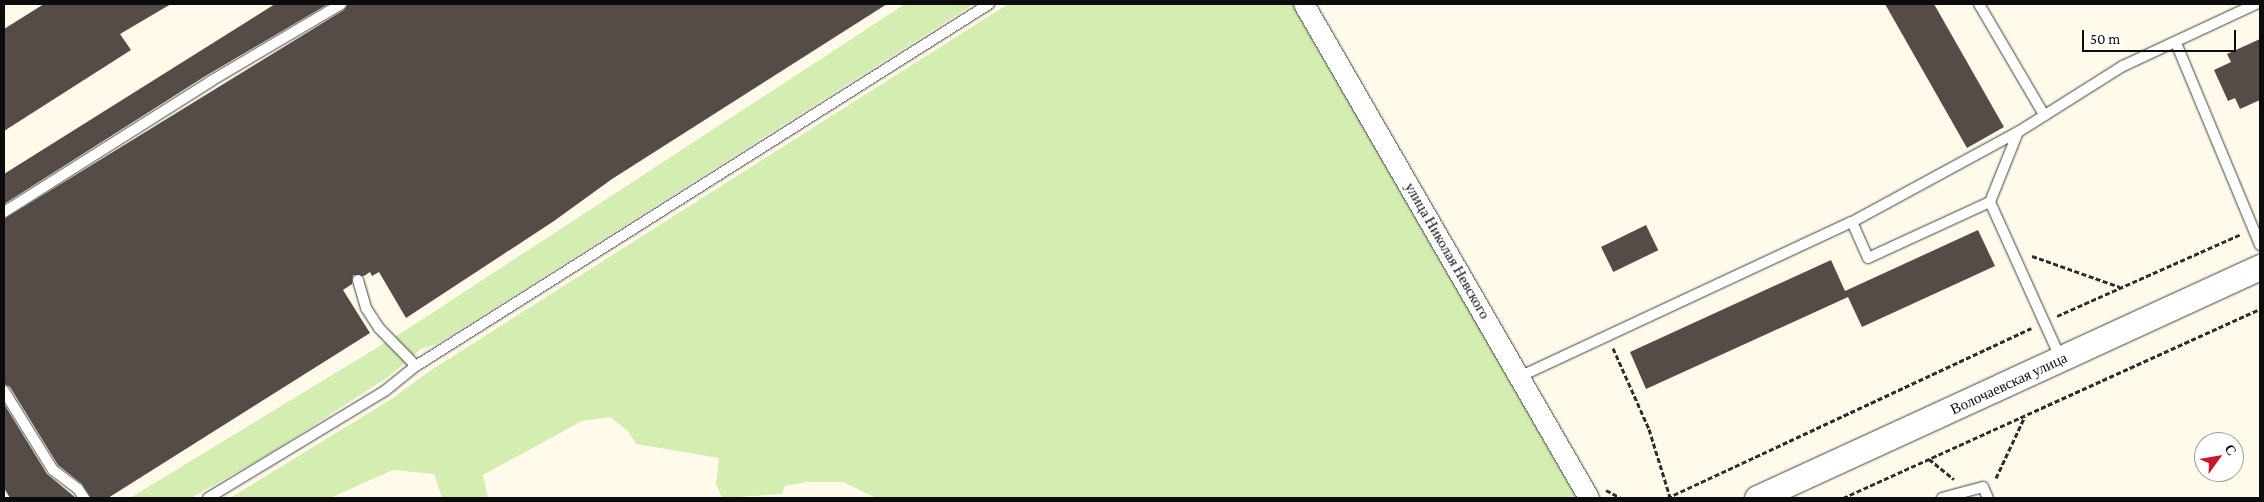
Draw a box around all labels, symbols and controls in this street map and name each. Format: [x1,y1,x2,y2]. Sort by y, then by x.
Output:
scale bar [2084,20,2238,52]
text: 50 m [2090,31,2120,47]
street label: улица Николая Невского [1400,179,1494,323]
street label: Волочаевская улица [1948,349,2070,419]
north arrow [2194,432,2244,482]
text: С [2221,441,2240,458]

